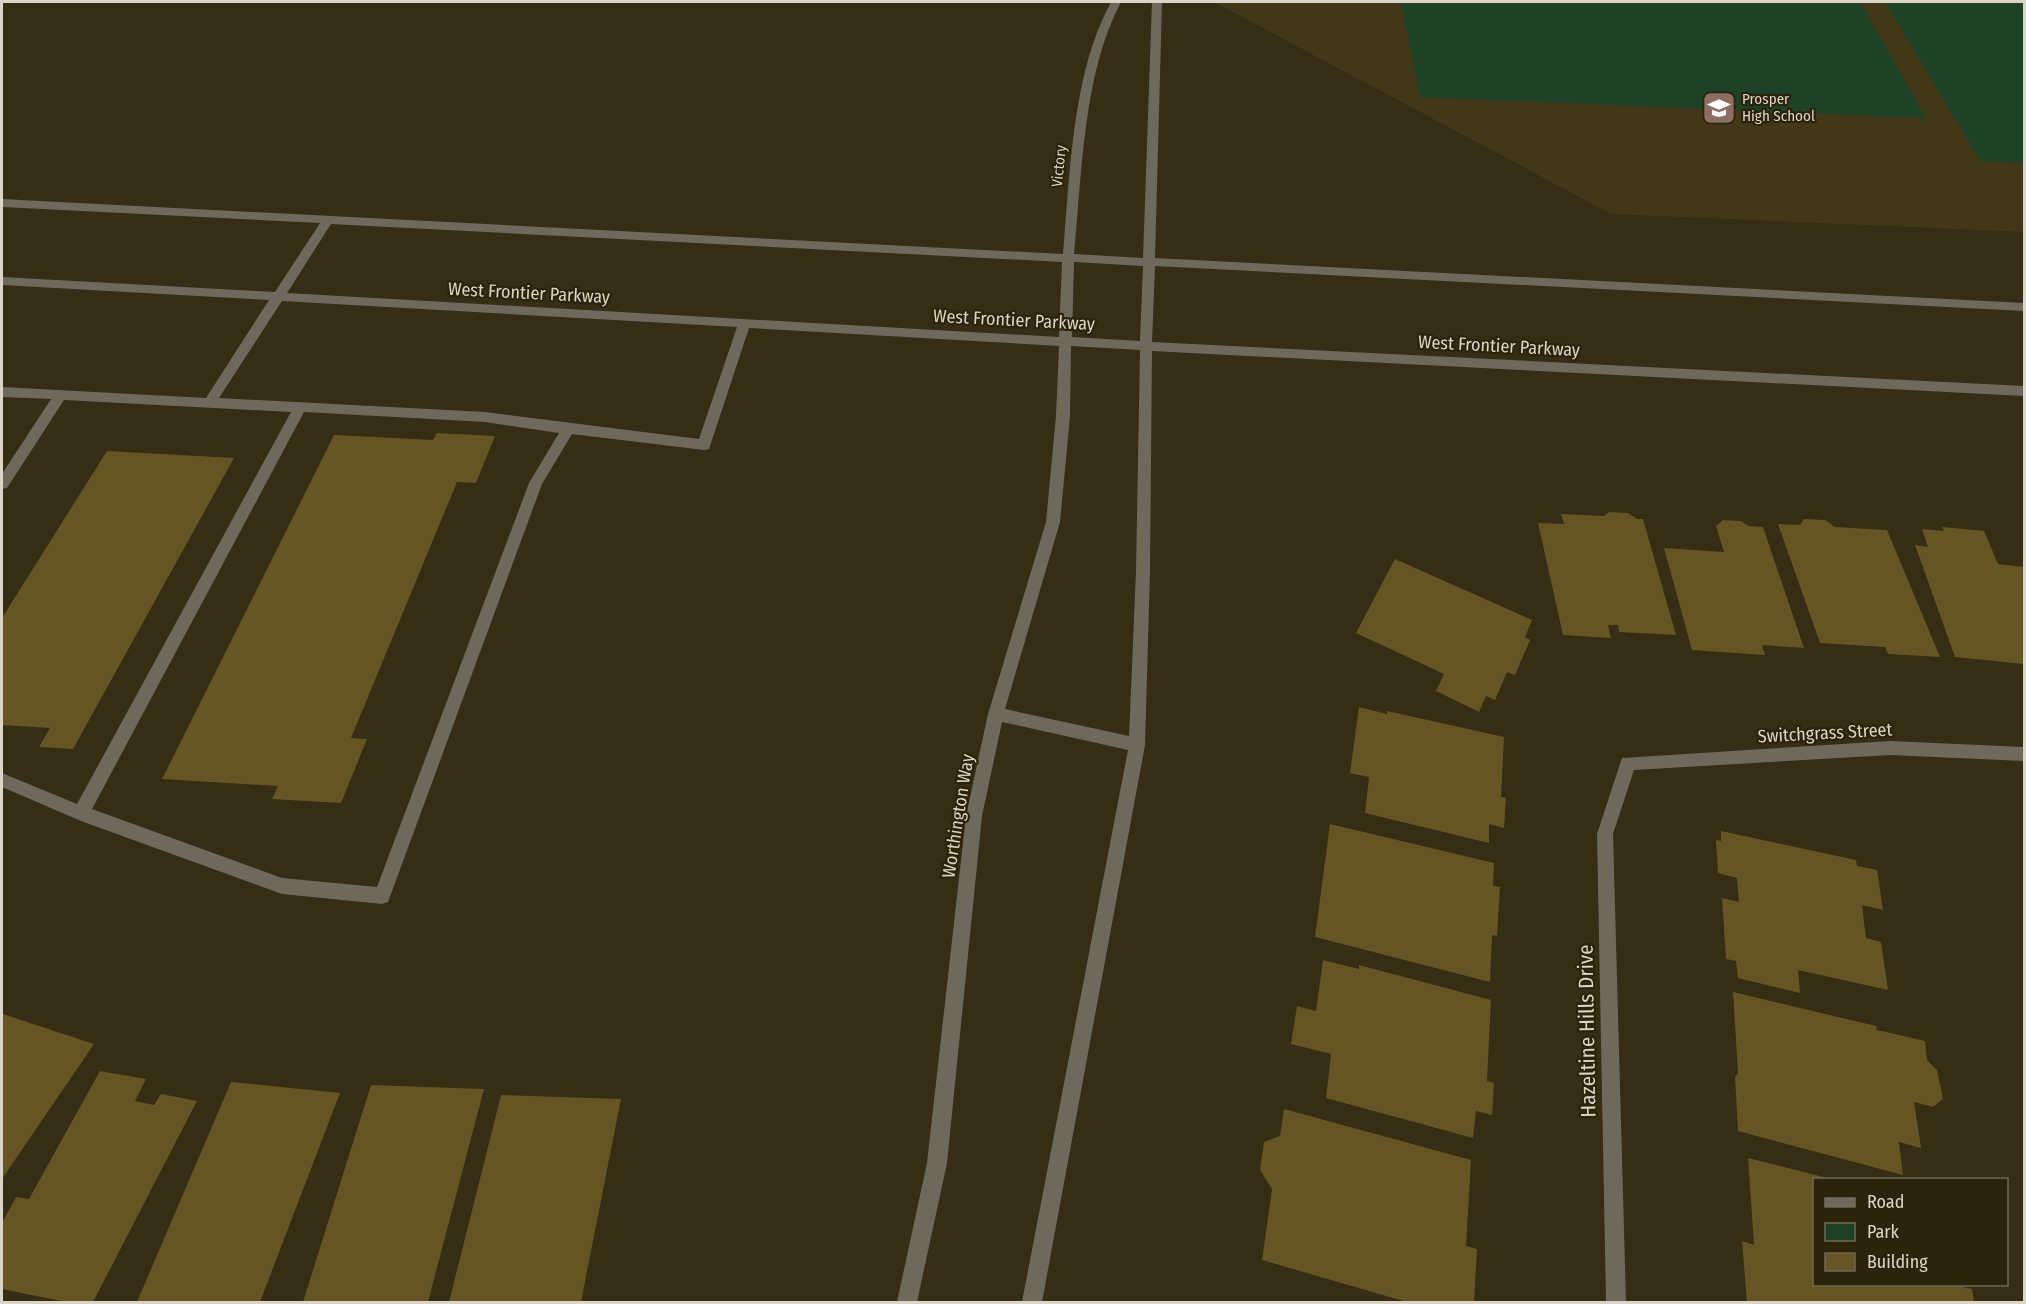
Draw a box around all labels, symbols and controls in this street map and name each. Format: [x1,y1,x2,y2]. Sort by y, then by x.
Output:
school or university icon: Prosper High School [1701,90,1737,126]
place label: Prosper High School [1742,90,1815,125]
street label: Victory [1048,144,1070,188]
street label: West Frontier Parkway [448,278,610,308]
street label: West Frontier Parkway [933,305,1095,335]
street label: West Frontier Parkway [1418,331,1580,361]
street label: Switchgrass Street [1757,718,1893,748]
street label: Worthington Way [937,752,979,880]
street label: Hazeltine Hills Drive [1572,944,1602,1118]
legend [1813,1178,2008,1286]
text: Road [1867,1191,1904,1213]
text: Park [1867,1221,1900,1243]
text: Building [1867,1251,1928,1273]

